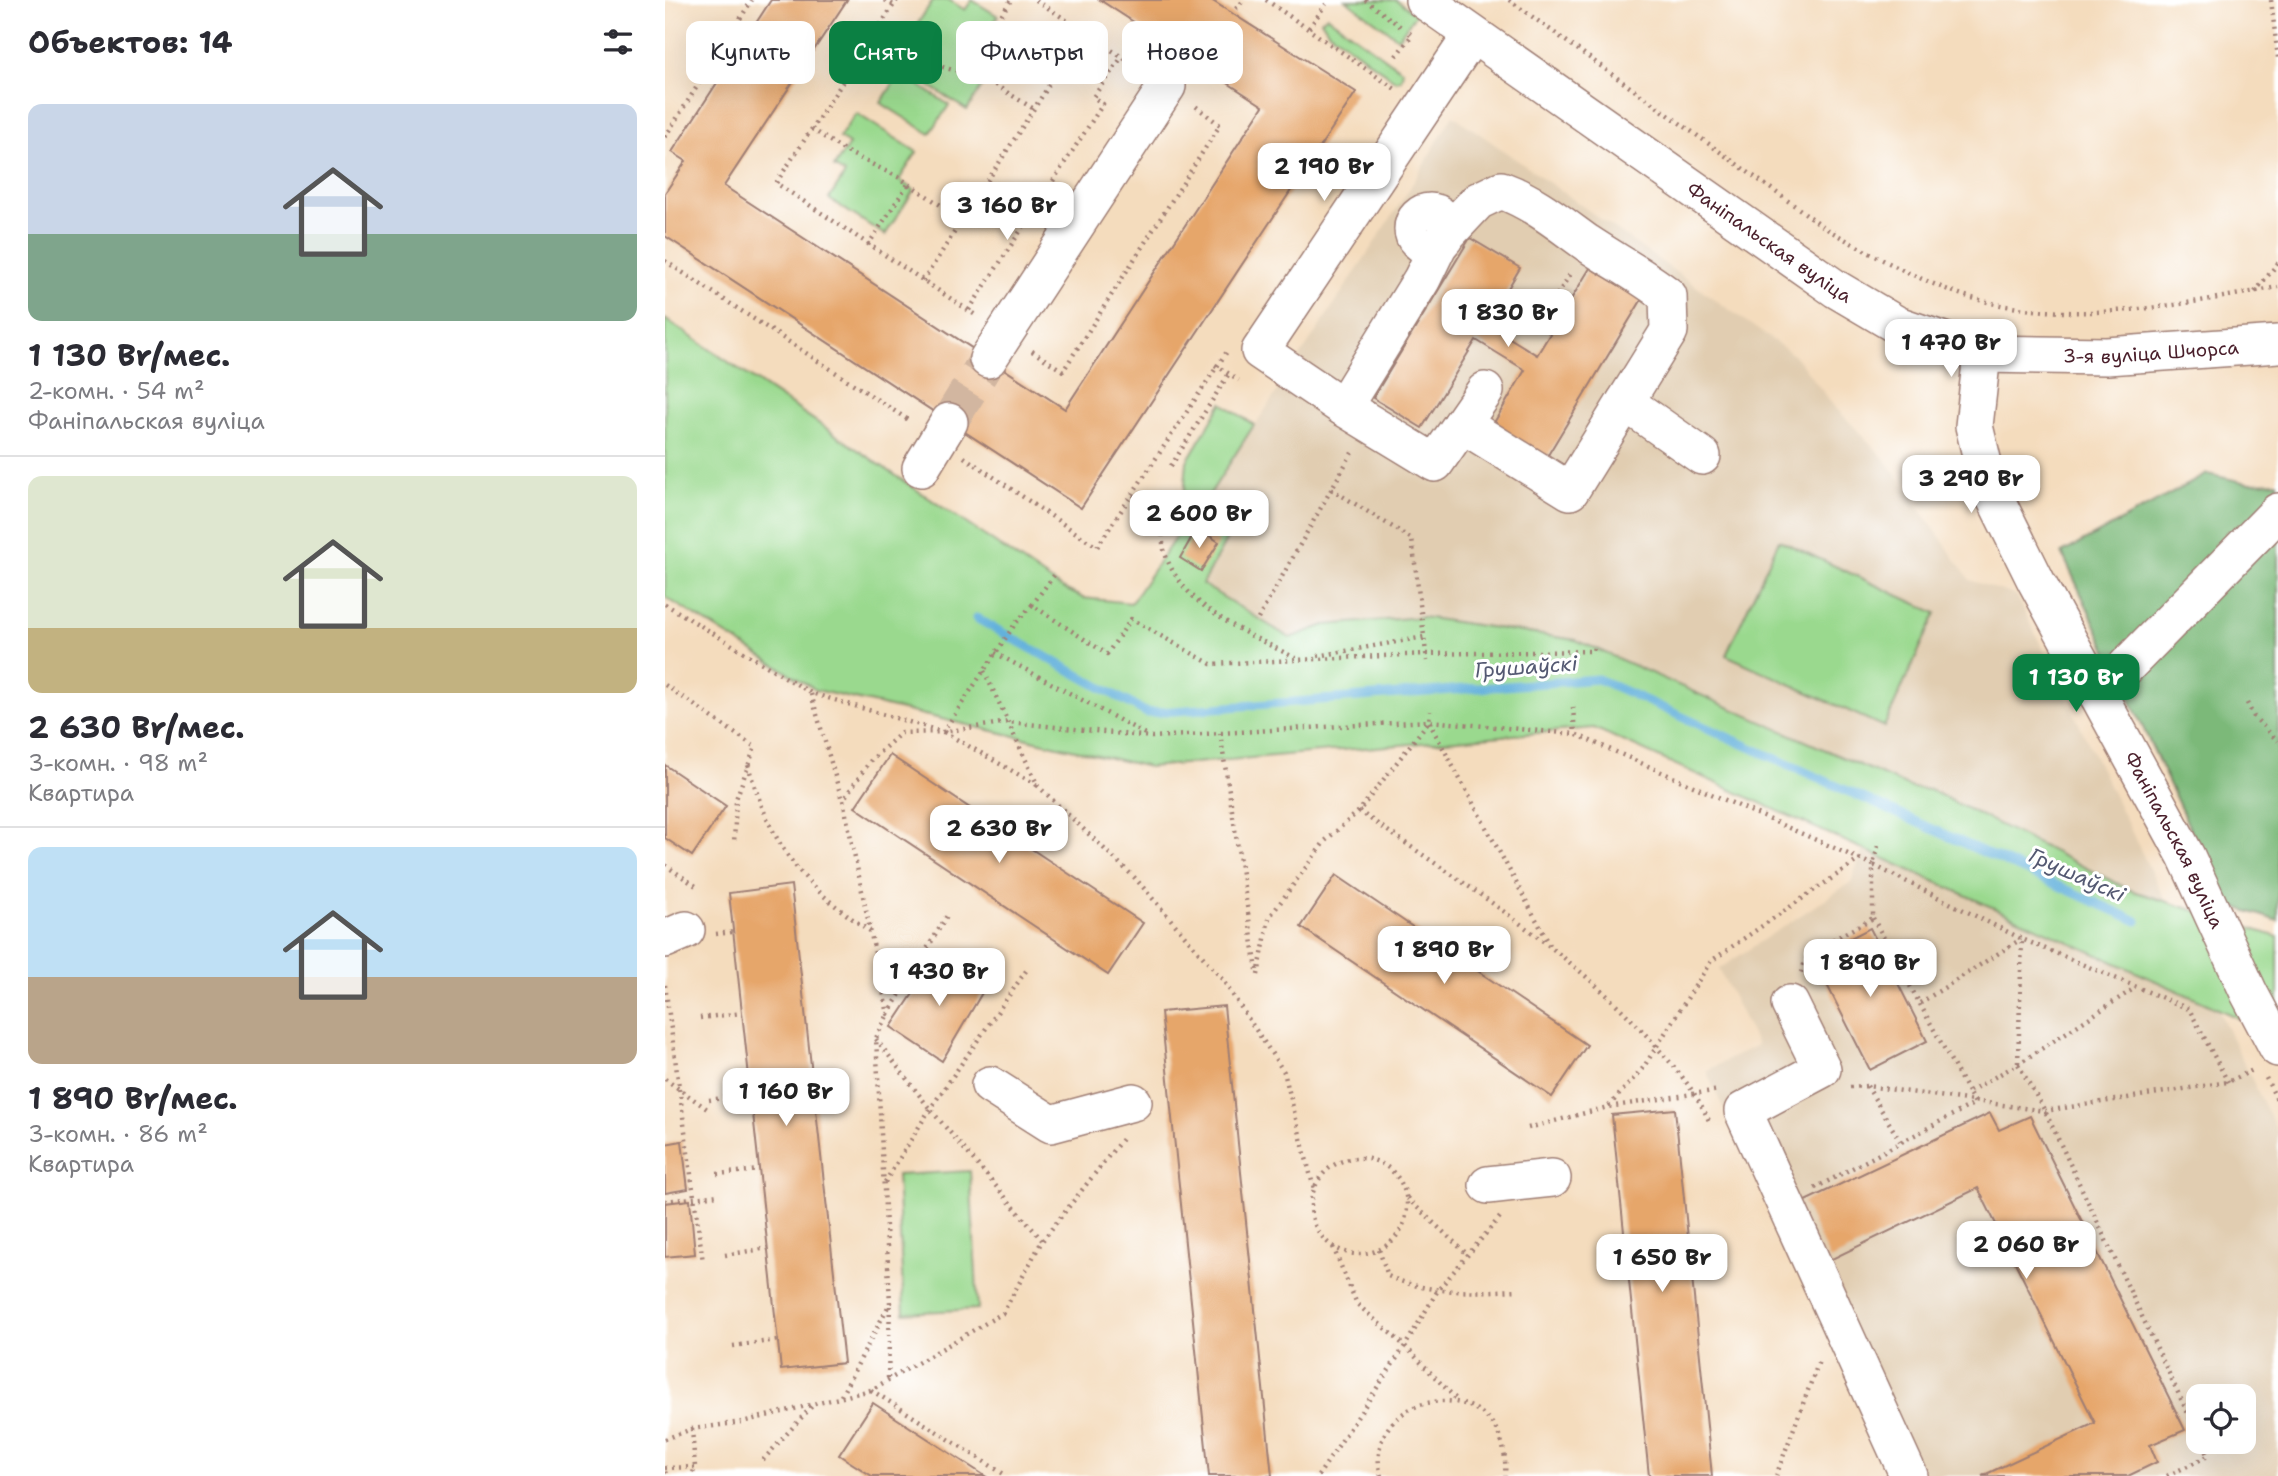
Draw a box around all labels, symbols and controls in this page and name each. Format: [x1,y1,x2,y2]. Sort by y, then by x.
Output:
chip: Купить [686,21,815,84]
chip: Снять [829,21,942,84]
chip: Фильтры [956,21,1108,84]
chip: Новое [1122,21,1243,84]
text: Объектов: 14 [28,22,233,63]
icon: filters [599,23,637,61]
pin: 2 190 Br [1252,144,1396,203]
icon: home [270,149,396,275]
text: 2 190 Br [1274,151,1374,181]
street label: Фаніпальская вуліца [1682,176,1857,308]
pin: 3 160 Br [935,182,1079,242]
text: 3 160 Br [957,190,1057,220]
pin: 1 830 Br [1436,290,1580,349]
text: 1 830 Br [1458,297,1558,327]
pin: 1 470 Br [1879,320,2023,379]
text: 1 470 Br [1901,327,2001,357]
street label: 3-я вуліца Шчорса [2063,334,2240,369]
text: 1 130 Br/мес. [28,335,230,376]
text: 2-комн. · 54 m² [28,376,205,406]
text: Фаніпальская вуліца [28,406,265,436]
pin: 3 290 Br [1899,456,2043,515]
text: 3 290 Br [1918,463,2024,493]
pin: 2 600 Br [1127,490,1271,550]
text: 2 600 Br [1146,498,1252,528]
icon: home [270,521,396,647]
water label: Грушаўскі [1474,649,1579,685]
pin: 1 130 Br [2004,654,2148,714]
text: 1 130 Br [2028,662,2124,692]
text: 2 630 Br/мес. [28,707,245,748]
street label: Фаніпальская вуліца [2119,747,2230,932]
text: 3-комн. · 98 m² [28,748,208,778]
text: Квартира [28,778,134,808]
pin: 2 630 Br [927,806,1071,865]
text: 2 630 Br [946,813,1052,843]
water label: Грушаўскі [2024,841,2131,909]
icon: home [270,892,396,1018]
pin: 1 890 Br [1372,926,1516,986]
text: 1 890 Br [1394,934,1494,964]
pin: 1 890 Br [1798,940,1942,999]
text: 1 890 Br [1820,947,1920,977]
pin: 1 430 Br [867,948,1011,1008]
text: 1 430 Br [889,956,989,986]
pin: 1 160 Br [714,1068,858,1128]
text: 1 160 Br [739,1076,833,1106]
text: 1 890 Br/мес. [28,1078,238,1119]
text: 3-комн. · 86 m² [28,1119,208,1149]
text: Квартира [28,1149,134,1179]
pin: 2 060 Br [1954,1222,2098,1281]
text: 2 060 Br [1973,1229,2079,1259]
pin: 1 650 Br [1590,1234,1734,1294]
text: 1 650 Br [1612,1242,1712,1272]
map controls [2186,1384,2256,1454]
button: locate [2186,1384,2256,1454]

